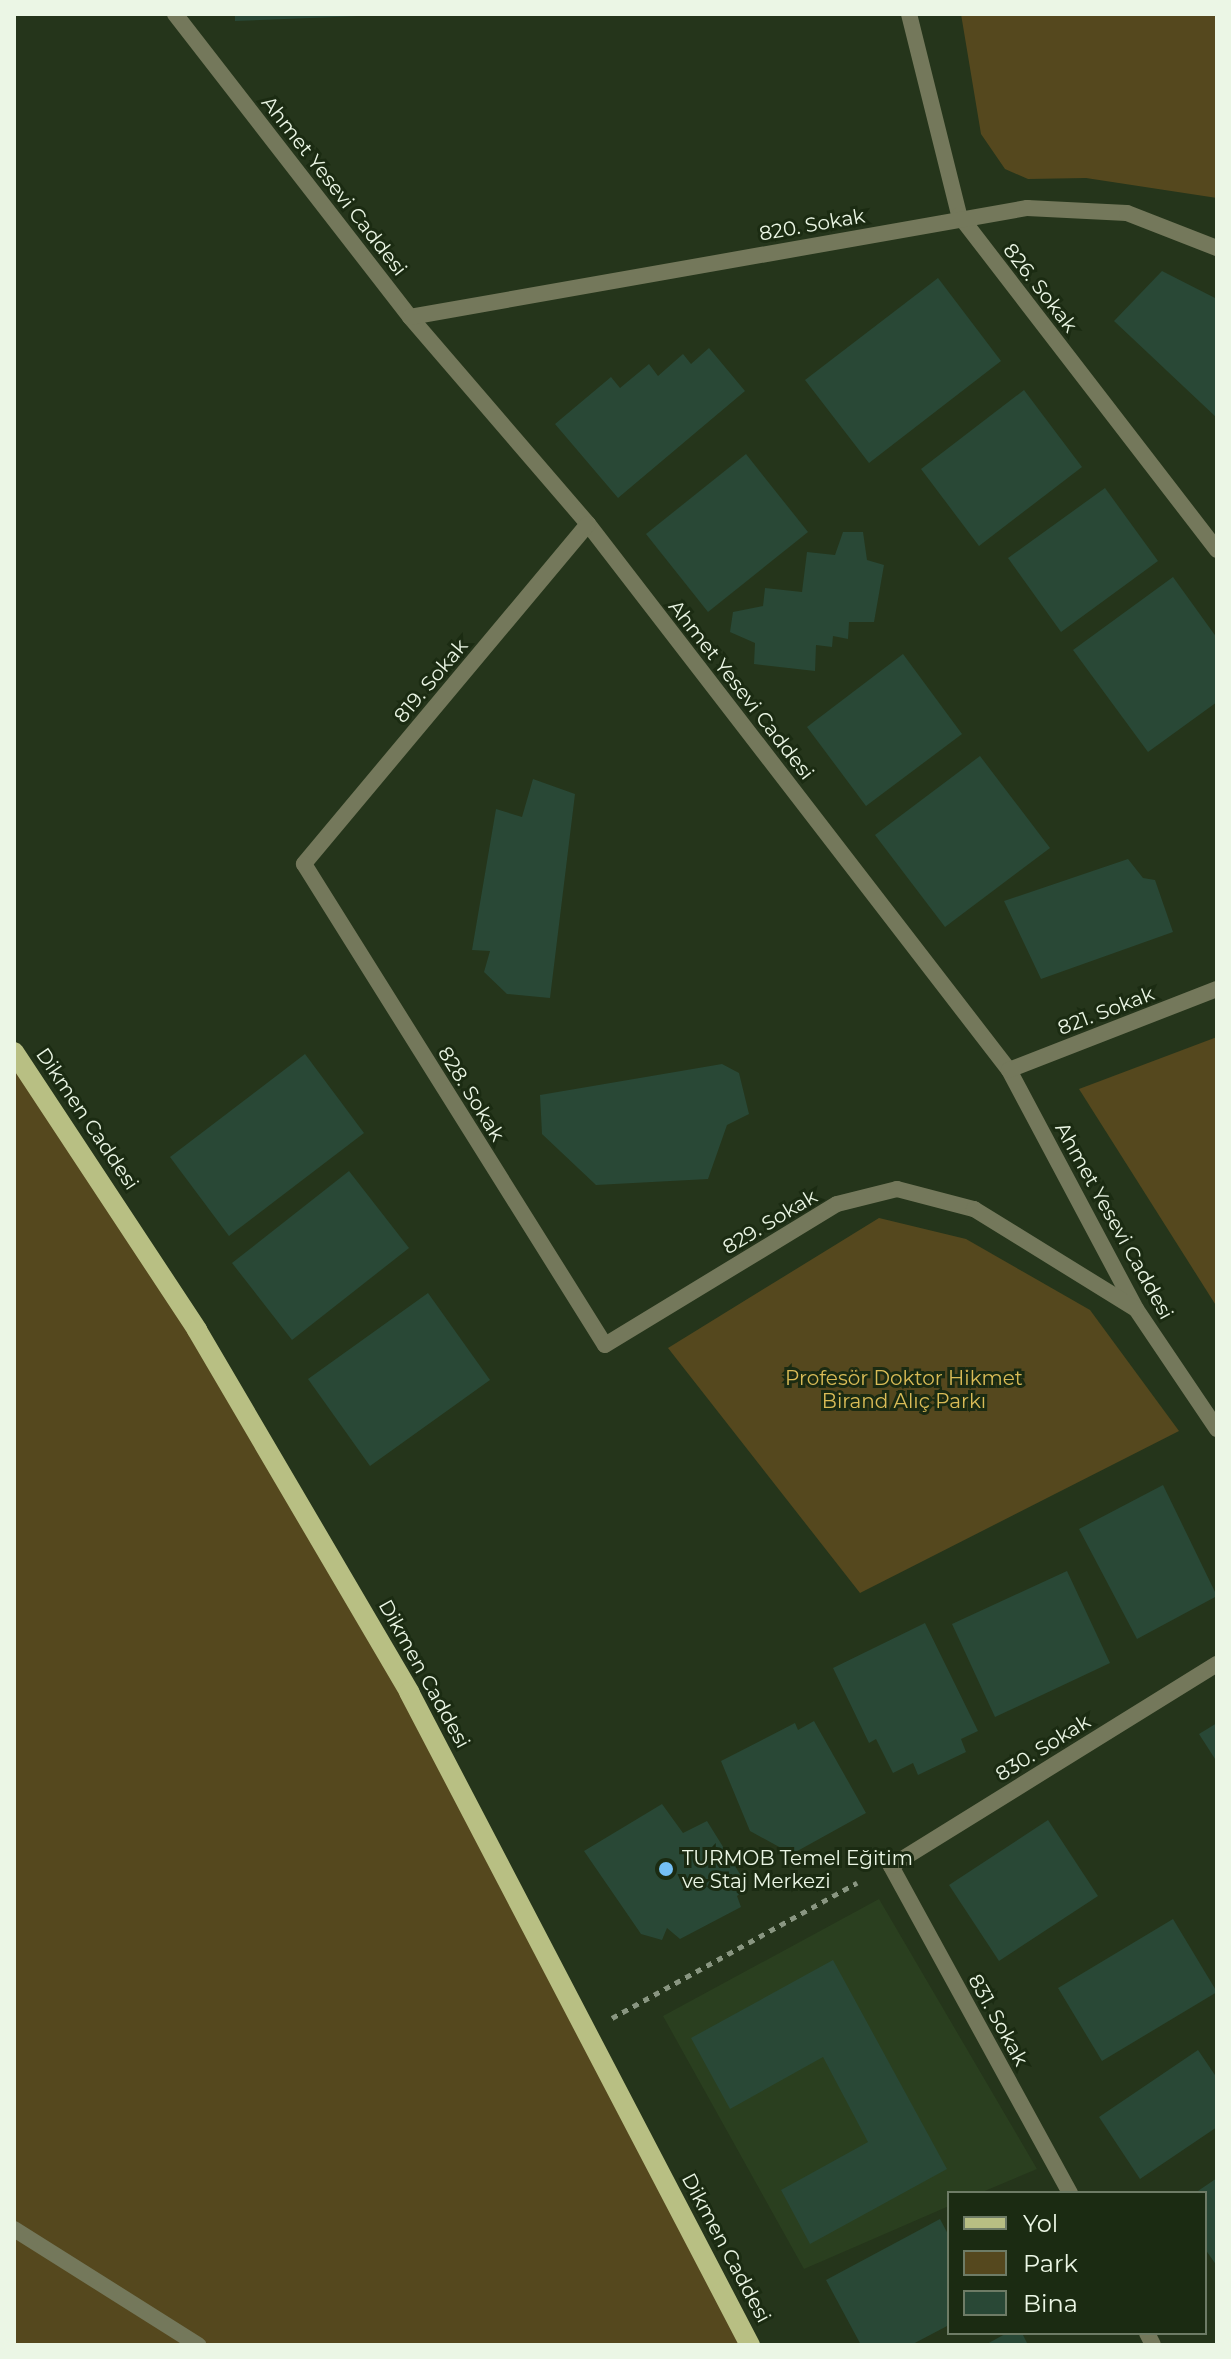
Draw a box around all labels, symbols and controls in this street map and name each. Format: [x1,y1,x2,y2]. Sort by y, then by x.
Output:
street label: Ahmet Yesevi Caddesi [256,91,412,281]
street label: 820. Sokak [757,204,867,246]
street label: 826. Sokak [998,239,1082,337]
street label: Ahmet Yesevi Caddesi [663,595,819,785]
street label: 819. Sokak [389,634,473,728]
street label: 821. Sokak [1054,982,1158,1040]
street label: 828. Sokak [432,1042,510,1146]
street label: Dikmen Caddesi [31,1044,143,1194]
street label: Ahmet Yesevi Caddesi [1050,1118,1178,1324]
street label: 829. Sokak [718,1184,822,1260]
park label: Profesör Doktor Hikmet Birand Alıç Parkı [785,1367,1023,1414]
street label: Dikmen Caddesi [373,1596,475,1752]
street label: 830. Sokak [991,1709,1095,1787]
place label: TURMOB Temel Eğitim ve Staj Merkezi [682,1846,913,1893]
marker: TURMOB Temel Eğitim ve Staj Merkezi [657,1860,675,1878]
street label: 831. Sokak [963,1970,1033,2070]
street label: Dikmen Caddesi [676,2169,776,2327]
legend [947,2191,1207,2335]
text: Yol [1023,2209,1058,2238]
text: Park [1023,2249,1078,2278]
text: Bina [1023,2289,1078,2318]

